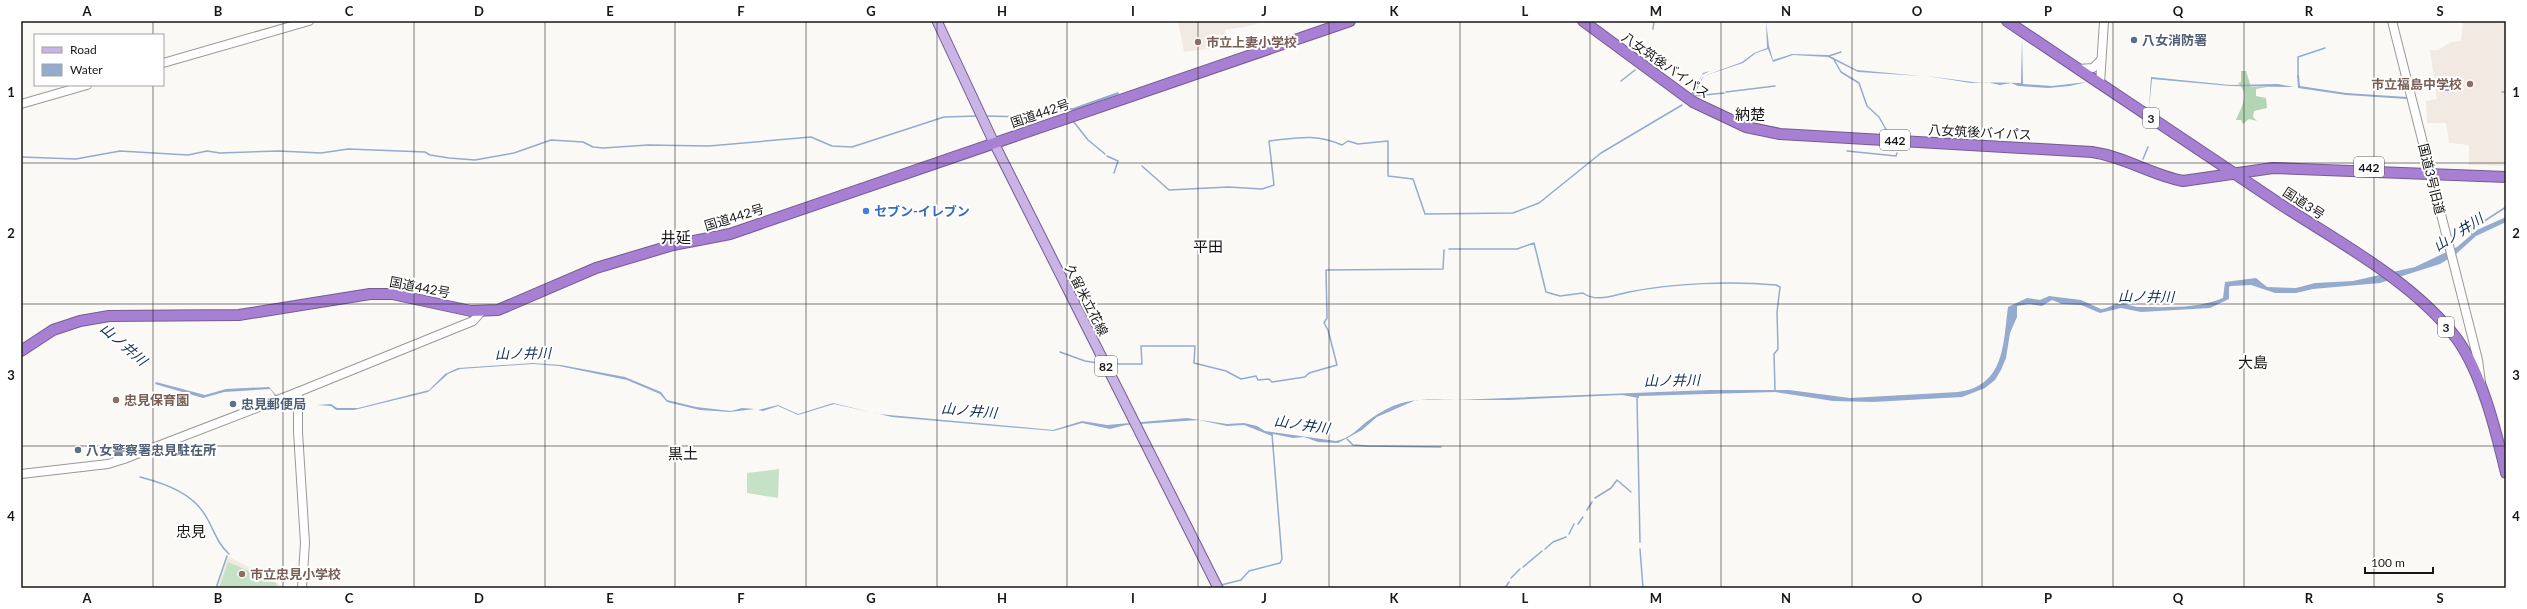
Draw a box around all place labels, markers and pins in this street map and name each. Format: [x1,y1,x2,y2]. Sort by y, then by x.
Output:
place label: 八女消防署 [2142,32,2207,48]
place label: 市立上妻小学校 [1206,34,1297,50]
marker: 八女消防署 [2129,35,2139,45]
marker: 市立上妻小学校 [1193,37,1203,47]
place label: 市立福島中学校 [2371,76,2462,92]
marker: 市立福島中学校 [2465,79,2475,89]
place label: セブン-イレブン [874,203,970,219]
marker: セブン-イレブン [861,206,871,216]
place label: 忠見保育園 [124,392,189,408]
marker: 忠見保育園 [111,395,121,405]
place label: 忠見郵便局 [241,396,306,412]
marker: 忠見郵便局 [228,399,238,409]
place label: 八女警察署忠見駐在所 [86,442,216,458]
marker: 八女警察署忠見駐在所 [73,445,83,455]
place label: 市立忠見小学校 [250,566,341,582]
marker: 市立忠見小学校 [237,569,247,579]

